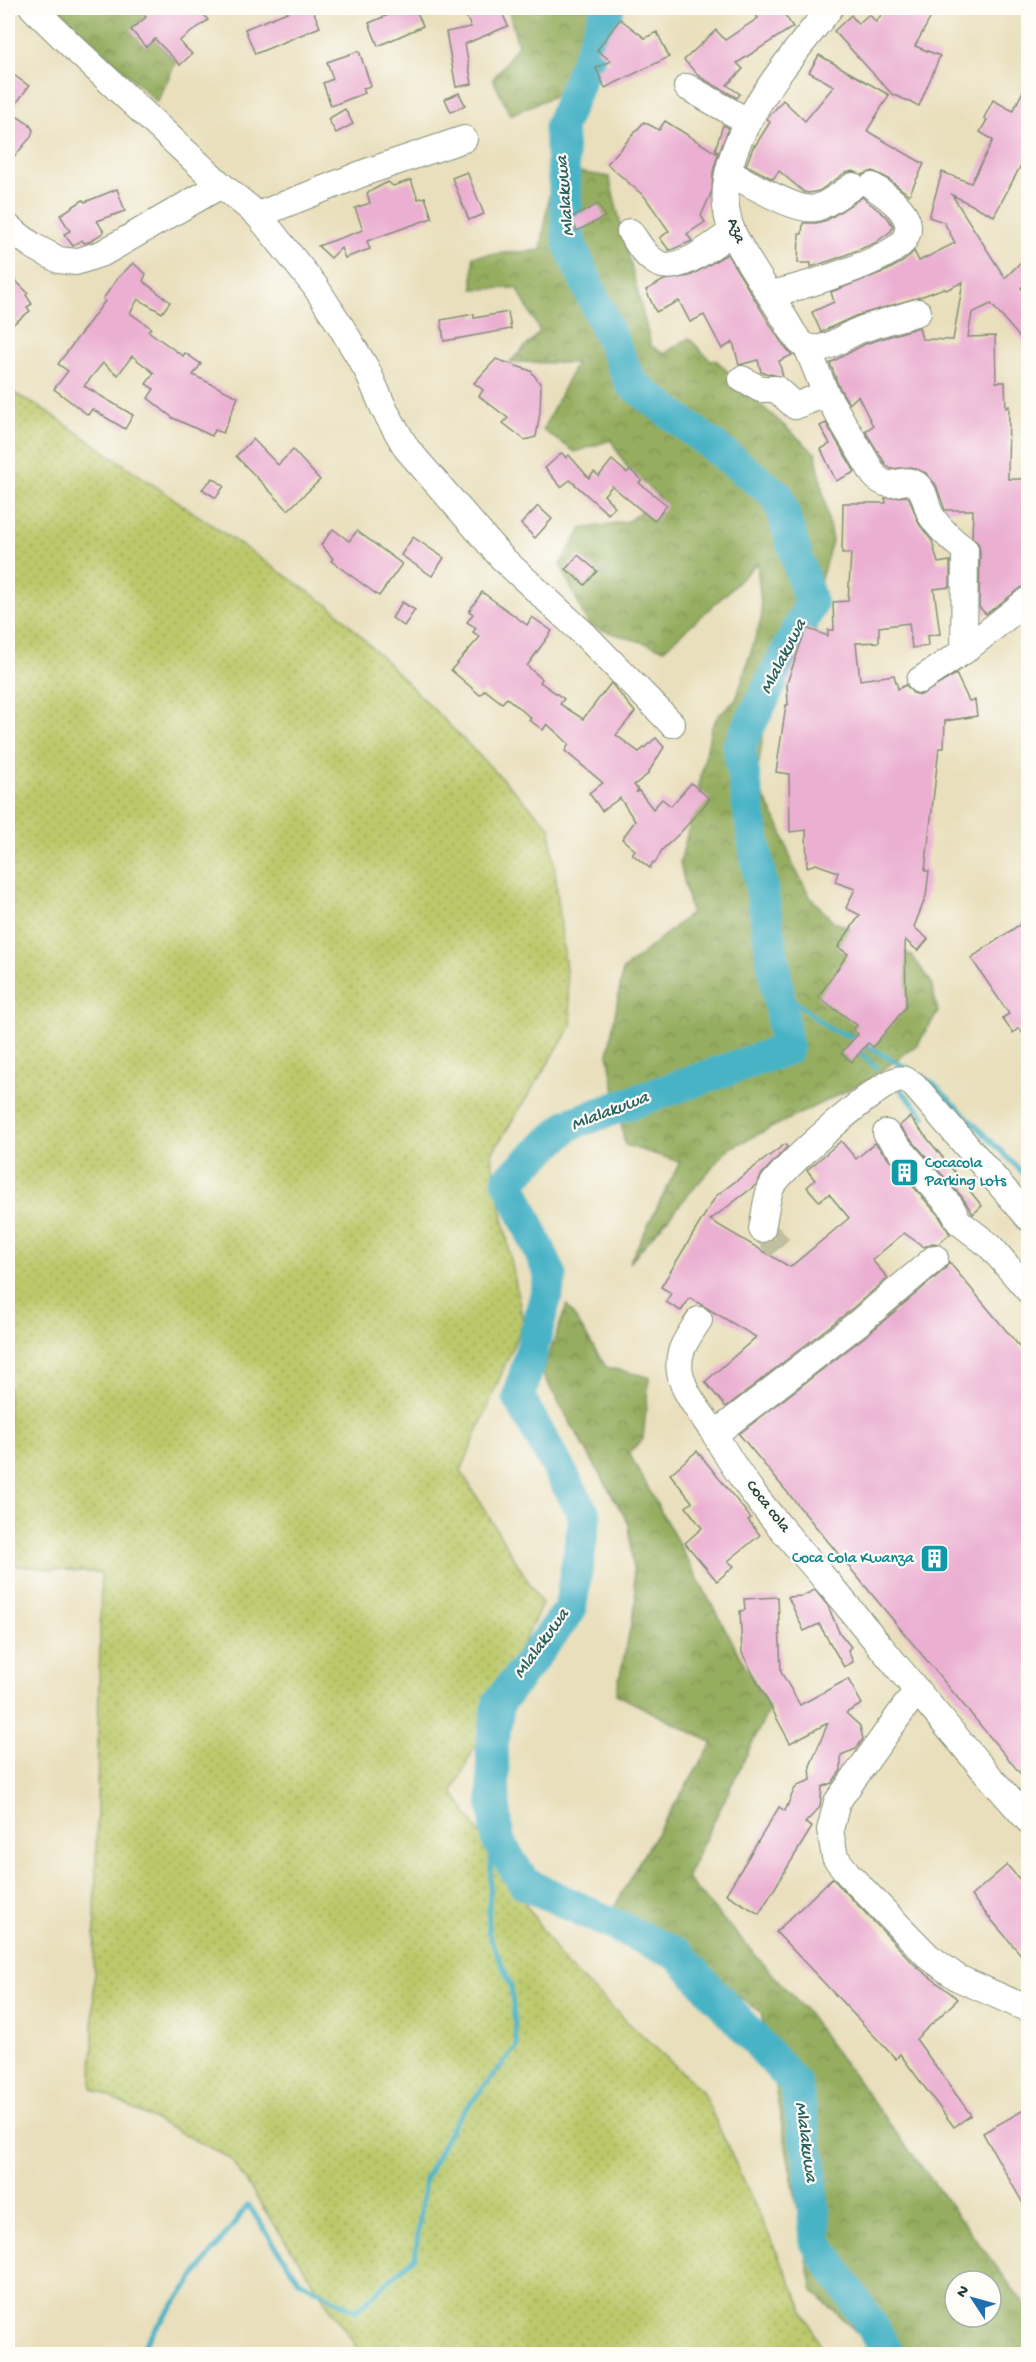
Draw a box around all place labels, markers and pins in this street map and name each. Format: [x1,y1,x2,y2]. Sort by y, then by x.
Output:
place label: Cocacola Parking Lots [924,1155,1007,1192]
building icon: Cocacola Parking Lots [888,1157,920,1189]
building icon: Coca Cola Kwanza [919,1543,951,1575]
place label: Coca Cola Kwanza [792,1550,915,1569]

